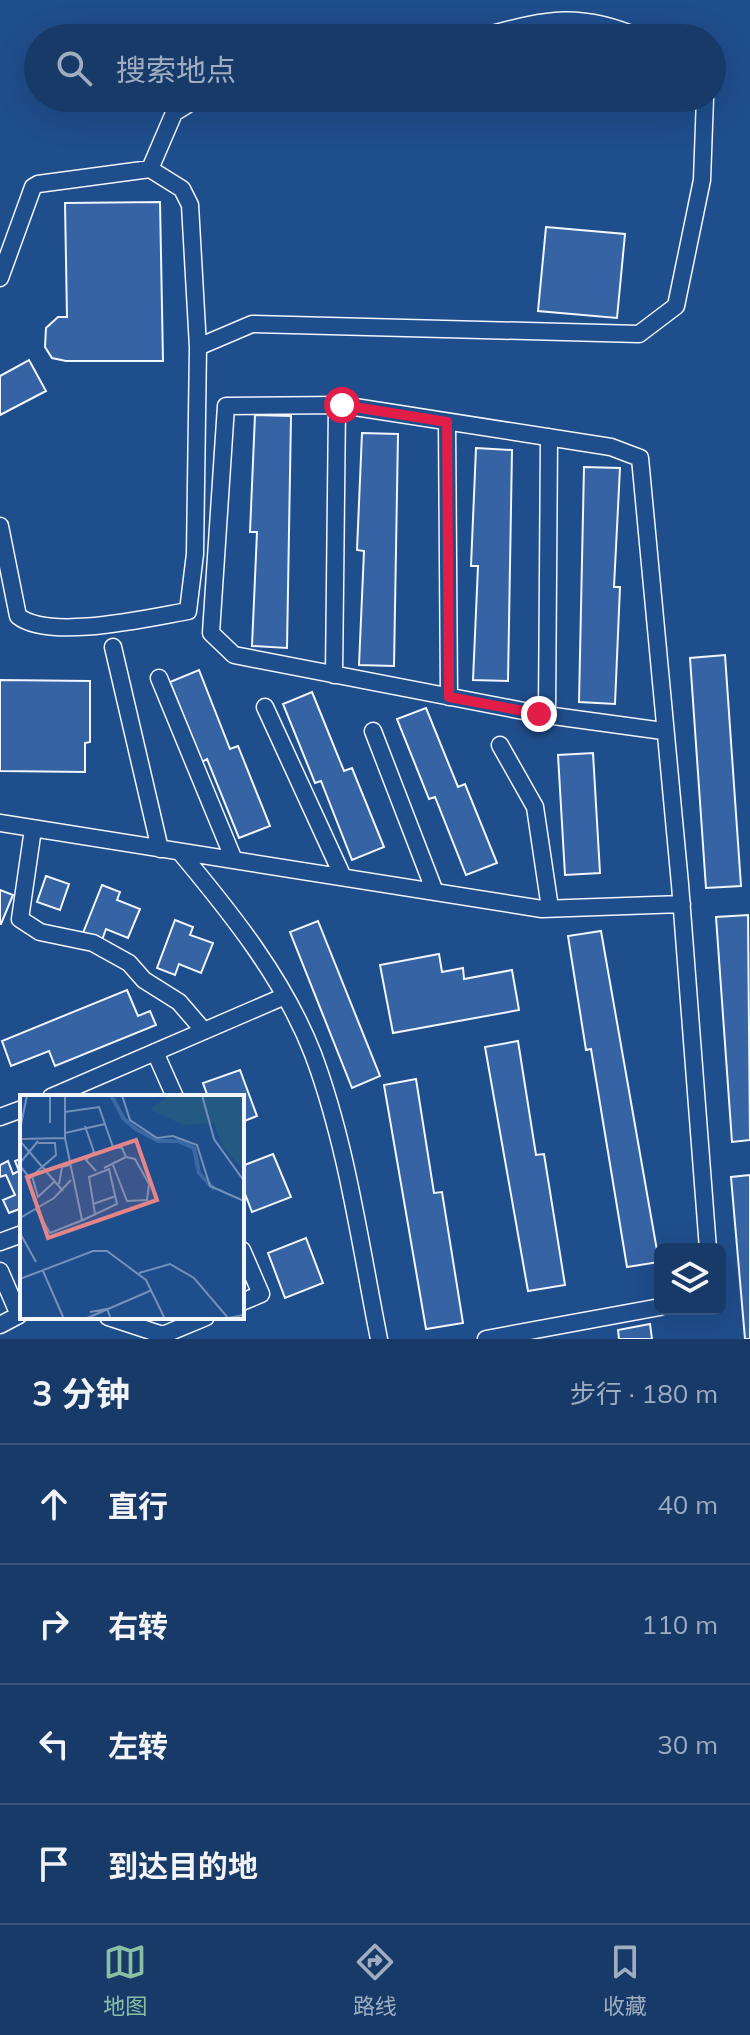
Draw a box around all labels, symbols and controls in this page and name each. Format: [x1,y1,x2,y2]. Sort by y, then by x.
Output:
search box [24,24,726,112]
icon: search [52,46,96,90]
text: 搜索地点 [116,51,236,89]
route start [324,387,360,423]
route end [521,696,557,732]
inset map [20,1095,244,1319]
map controls [654,1243,726,1315]
button: layers [654,1243,726,1315]
text: 3 分钟 [32,1372,130,1415]
text: 步行 · 180 m [570,1377,718,1410]
icon: ahead [32,1482,76,1526]
text: 直行 [108,1487,168,1525]
text: 40 m [657,1488,718,1521]
icon: right [32,1602,76,1646]
text: 右转 [108,1607,168,1645]
text: 110 m [642,1608,718,1641]
icon: left [32,1722,76,1766]
text: 左转 [108,1727,168,1765]
text: 30 m [657,1728,718,1761]
icon: arrive [32,1842,76,1886]
text: 到达目的地 [108,1847,258,1885]
tab: 地图 [103,1940,147,2020]
tab: 路线 [353,1940,397,2020]
tab: 收藏 [603,1940,647,2020]

